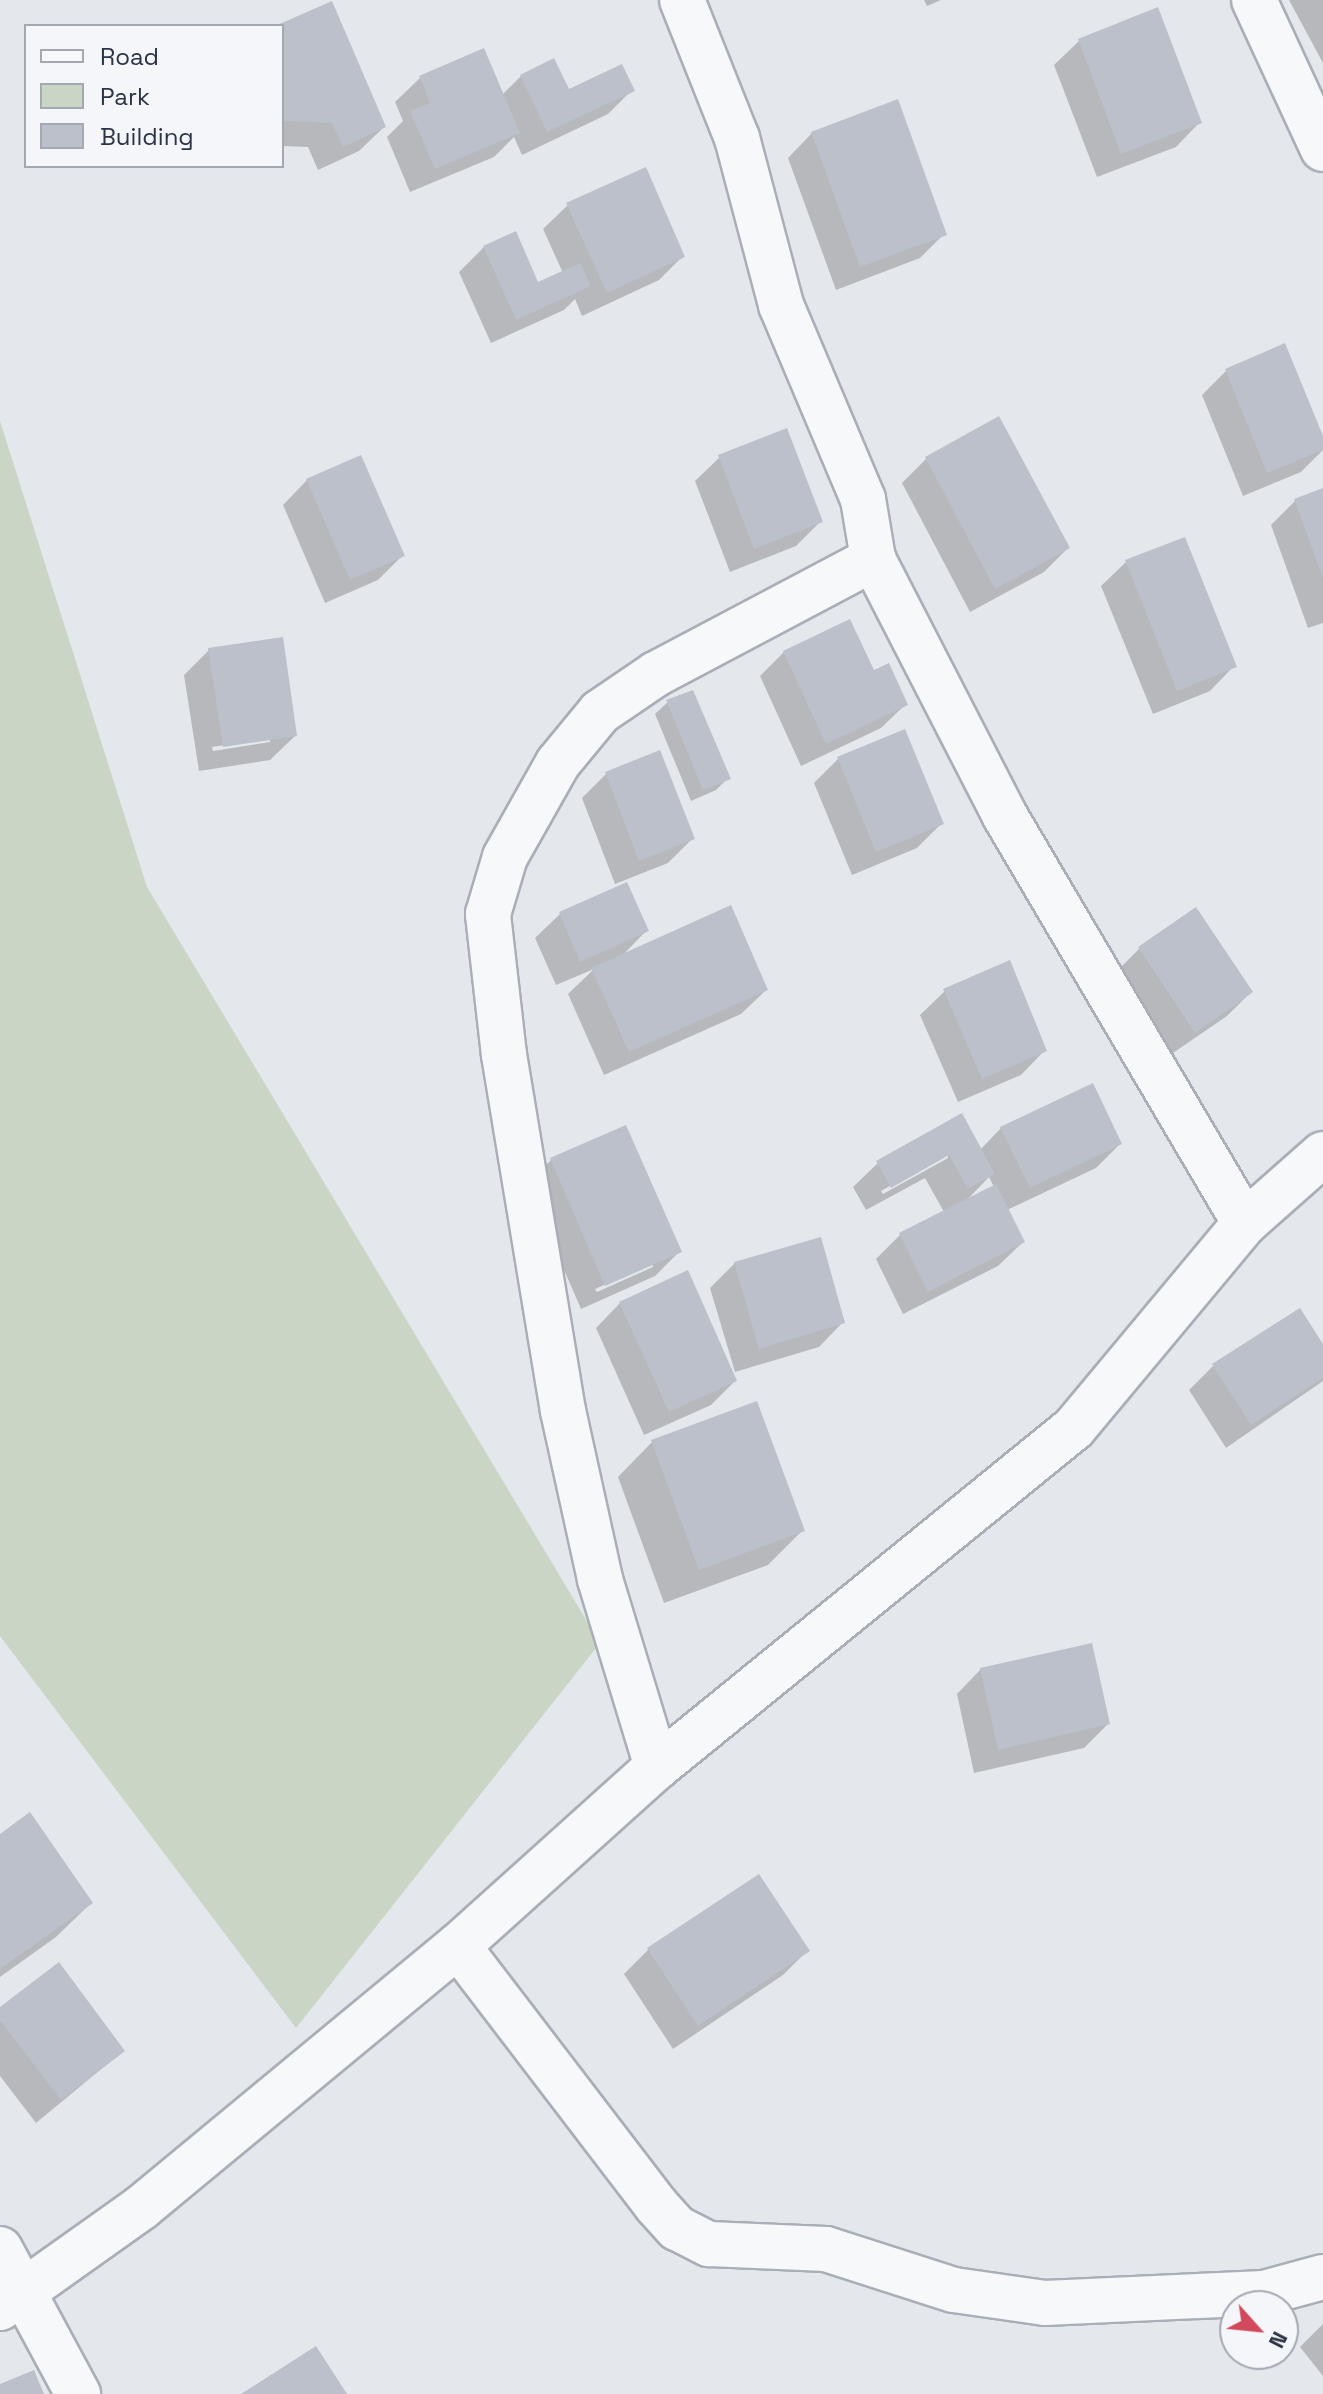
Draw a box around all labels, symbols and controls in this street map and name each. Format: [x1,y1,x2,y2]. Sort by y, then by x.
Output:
legend [24,24,284,168]
text: Road [100,41,159,72]
text: Park [100,81,150,112]
text: Building [100,121,194,152]
north arrow [1219,2290,1299,2370]
text: N [1263,2327,1294,2353]

